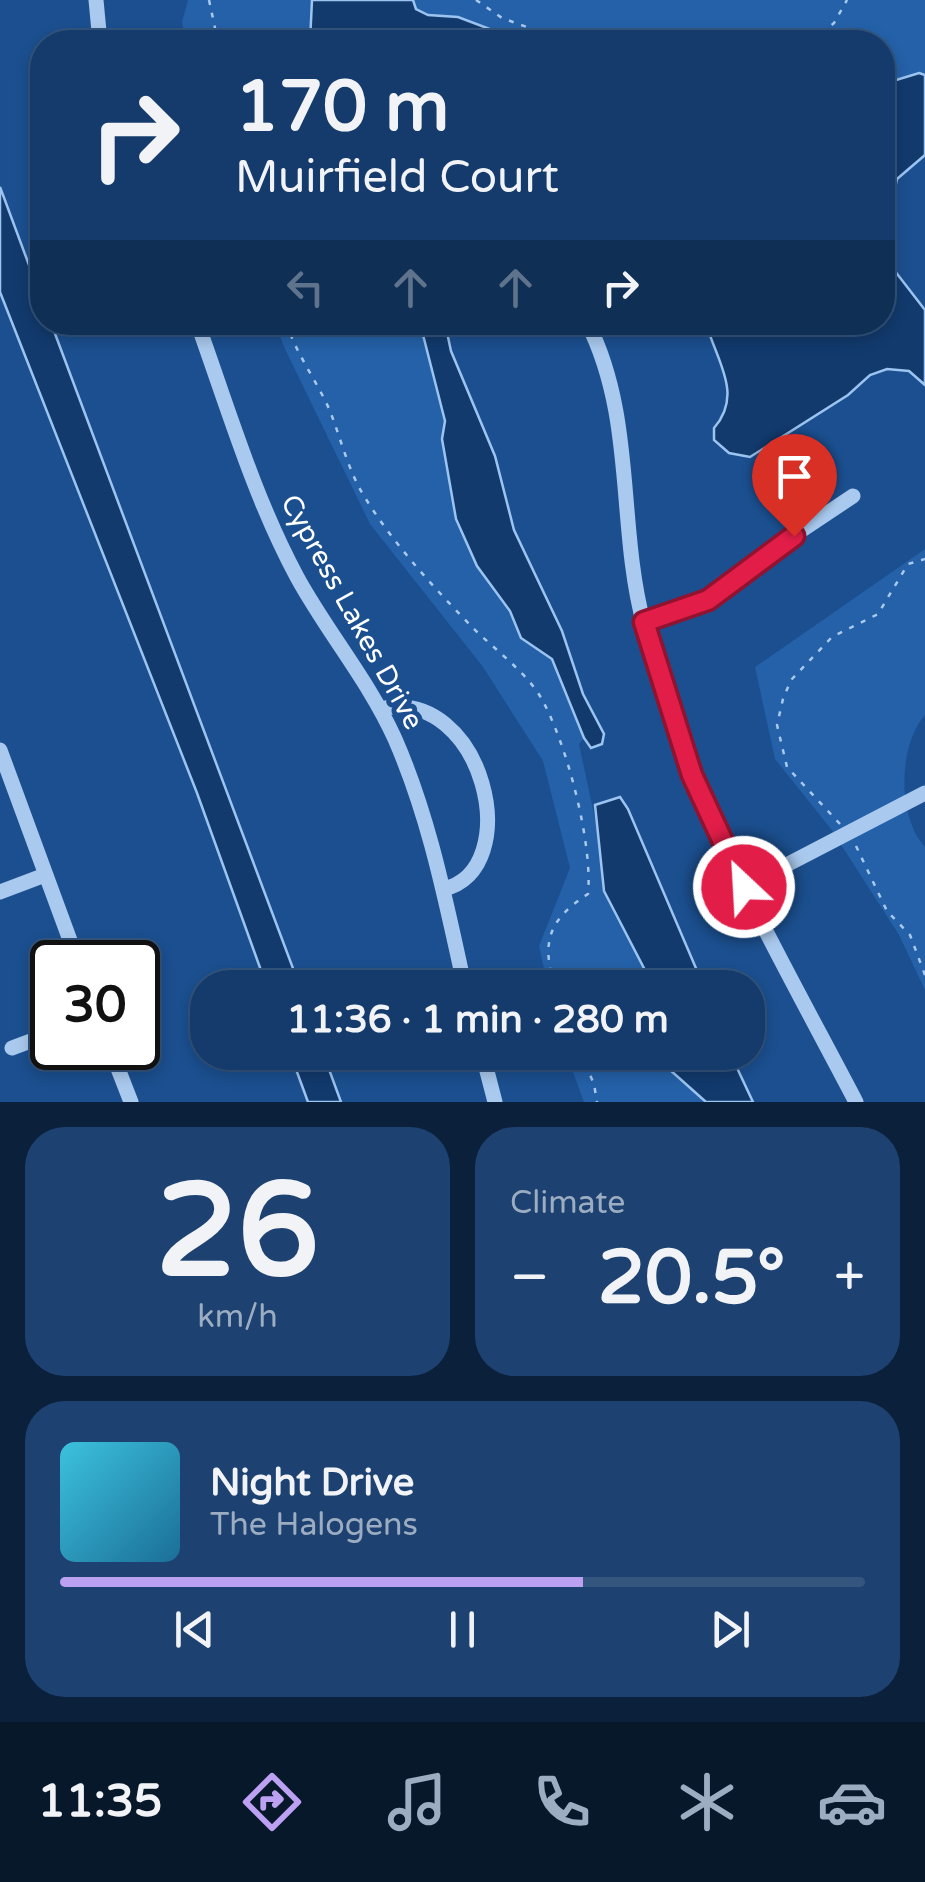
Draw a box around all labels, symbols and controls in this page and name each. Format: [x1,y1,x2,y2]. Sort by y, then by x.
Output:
text: 170 m [235,66,449,150]
icon: right [70,70,200,200]
text: Muirfield Court [235,151,559,205]
icon: left [278,260,333,315]
icon: ahead [383,260,438,315]
icon: ahead [488,260,543,315]
icon: right [593,260,648,315]
pin [752,434,837,537]
icon: arrive [767,449,822,504]
street label: Cypress Lakes Drive [273,489,431,735]
position arrow [692,835,796,939]
speed limit sign: 30 [30,940,160,1070]
text: 11:36 · 1 min · 280 m [286,997,669,1043]
text: 26 [156,1155,319,1311]
text: Climate [510,1184,625,1222]
text: 20.5° [598,1233,785,1323]
text: − [510,1245,549,1311]
text: + [834,1245,865,1311]
text: km/h [197,1298,278,1336]
text: Night Drive [210,1460,414,1506]
text: The Halogens [210,1506,418,1544]
icon: previous [167,1602,222,1657]
icon: pause [435,1602,490,1657]
icon: next [703,1602,758,1657]
icon: directions [237,1767,307,1837]
icon: music [382,1767,452,1837]
icon: phone [527,1767,597,1837]
icon: climate [672,1767,742,1837]
icon: car [817,1767,887,1837]
text: 11:35 [38,1775,162,1829]

